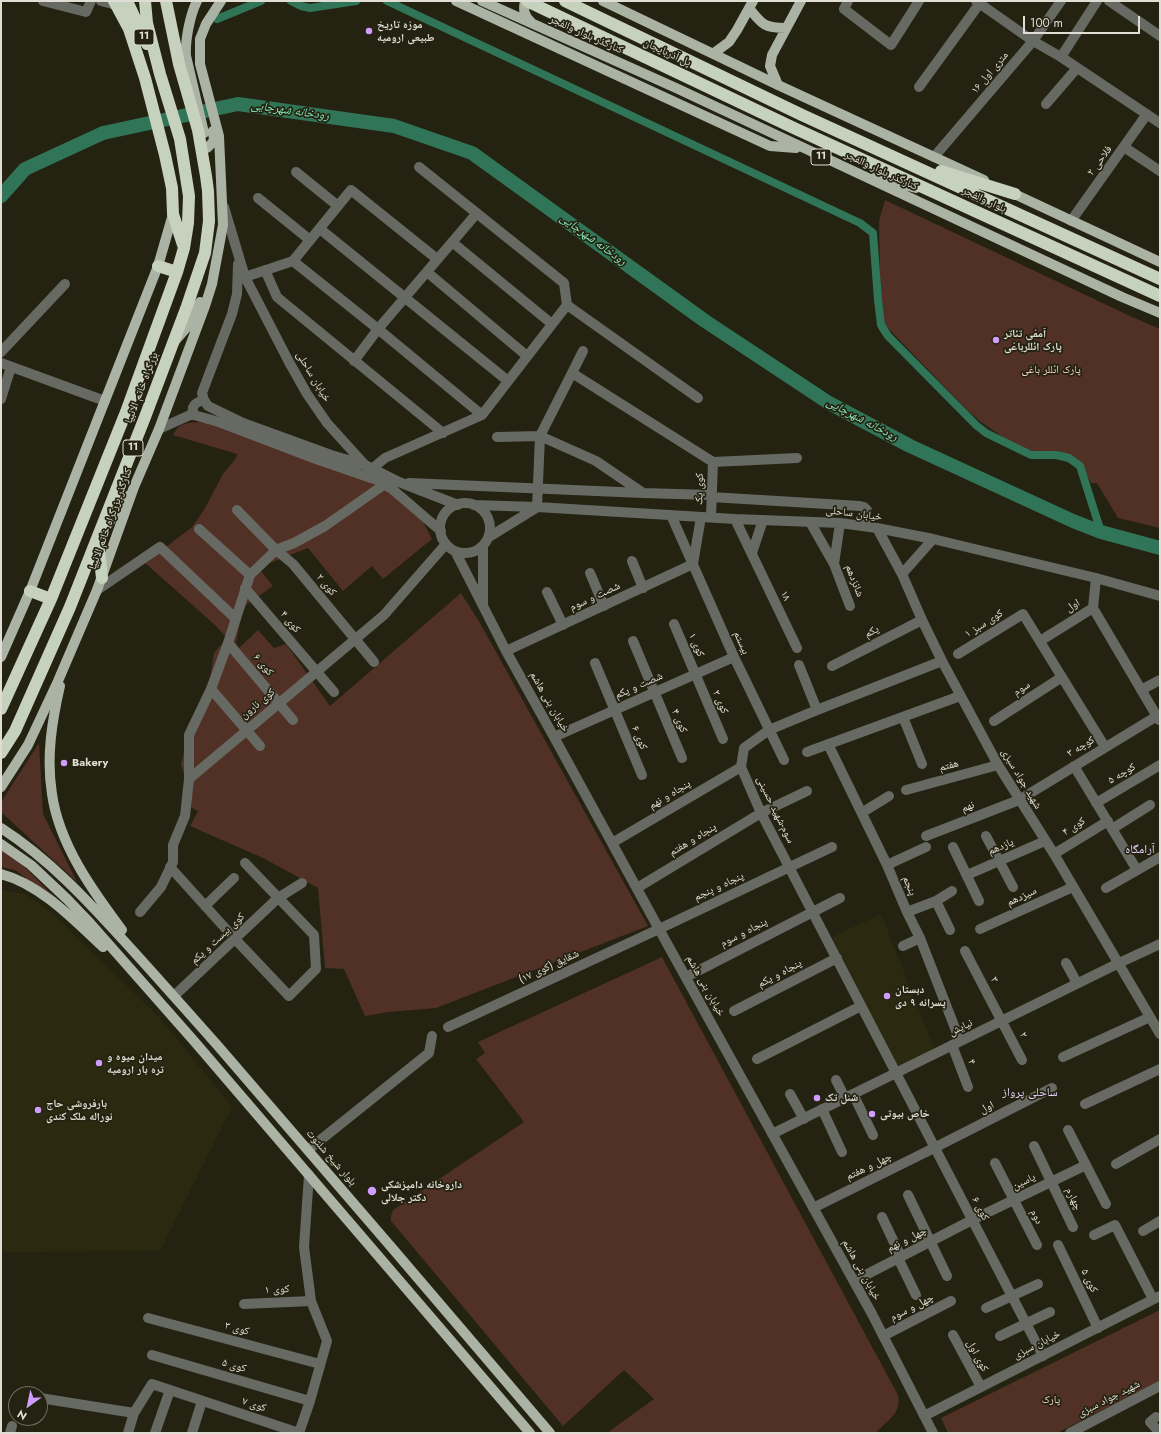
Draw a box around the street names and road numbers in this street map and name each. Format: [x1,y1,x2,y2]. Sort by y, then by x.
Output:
street label: کنارگذر بلوار والفجر [547,13,625,57]
road number: 11 [134,29,154,45]
street label: پل آذربایجان [641,36,693,70]
street label: ۱۶ متری اول [969,49,1011,97]
street label: فلاحی ۲ [1085,143,1115,179]
street label: کنارگذر بلوار والفجر [842,148,920,194]
road number: 11 [811,149,831,165]
street label: بلوار والفجر [960,184,1008,216]
street label: خیابان ساحلی [293,349,333,405]
street label: بزرگراه خاتم الانبیا [122,351,162,425]
road number: 11 [123,440,143,456]
street label: کنارگذر بزرگراه خاتم الانبیا [86,466,136,572]
street label: کوی یک [693,473,707,505]
street label: خیابان ساحلی [825,504,883,524]
street label: شانزدهم [842,563,866,599]
street label: کوی ۲ [313,571,339,599]
street label: شصت و سوم [568,580,622,614]
street label: ۱۸ [777,589,793,603]
street label: اول [1063,597,1083,615]
street label: کوی سبز ۱ [962,607,1006,641]
street label: کوی ۴ [277,608,303,636]
street label: یکم [862,623,882,641]
street label: بیستم [730,629,752,657]
street label: کوی ۱ [685,631,707,659]
street label: کوی ۶ [250,651,276,679]
street label: خیابان بنی هاشم [526,669,572,735]
street label: شصت و یکم [613,670,665,702]
street label: سوم [1011,679,1033,699]
street label: کوی نارون [238,686,278,722]
street label: کوی ۲ [709,688,731,716]
street label: کوی ۴ [668,707,690,735]
street label: کوی ۶ [628,724,650,752]
street label: کوچه ۳ [1065,734,1097,760]
street label: شهید جواد سبزی [998,746,1044,812]
street label: هفتم [938,757,960,775]
street label: کوچه ۵ [1106,761,1138,787]
street label: سوم-شهید حسینی [753,774,797,846]
street label: پنجاه و نهم [647,777,693,813]
street label: نهم [959,798,977,816]
street label: کوی ۴ [1060,815,1088,839]
street label: پنجاه و هفتم [667,821,719,859]
street label: یازدهم [986,836,1016,858]
street label: پنجاه و پنجم [692,870,746,904]
street label: پنجم [899,874,919,898]
street label: سیزدهم [1005,884,1039,910]
street label: کوی بیست و یکم [188,910,248,968]
street label: پنجاه و سوم [718,916,770,950]
street label: شقایق (کوی ۱۷) [517,947,581,987]
street label: خیابان بنی هاشم [683,953,727,1019]
street label: پنجاه و یکم [756,957,804,991]
street label: ۳ [987,975,1001,985]
street label: نیایش [947,1017,975,1039]
street label: ۲ [1016,1030,1030,1040]
street label: ۴ [964,1057,978,1067]
street label: اول [978,1099,996,1117]
street label: بلوار شیخ شلتوت [303,1127,359,1189]
street label: چهل و هفتم [844,1150,894,1184]
street label: یاسین [1010,1171,1038,1193]
street label: چهارم [1062,1186,1084,1212]
street label: کوی ۶ [968,1195,992,1223]
street label: دوم [1027,1207,1045,1227]
street label: چهل و نهم [885,1224,929,1256]
street label: خیابان بنی هاشم [839,1237,883,1303]
street label: کوی ۵ [1078,1267,1100,1295]
street label: کوی ۱ [264,1283,290,1297]
street label: چهل و سوم [888,1291,936,1325]
street label: کوی ۳ [223,1319,251,1339]
street label: خیابان سبزی [1011,1328,1063,1362]
street label: کوی اول [963,1338,991,1374]
street label: کوی ۵ [220,1356,248,1376]
street label: شهید جواد سبزی [1076,1378,1142,1420]
street label: کوی ۷ [240,1395,268,1415]

